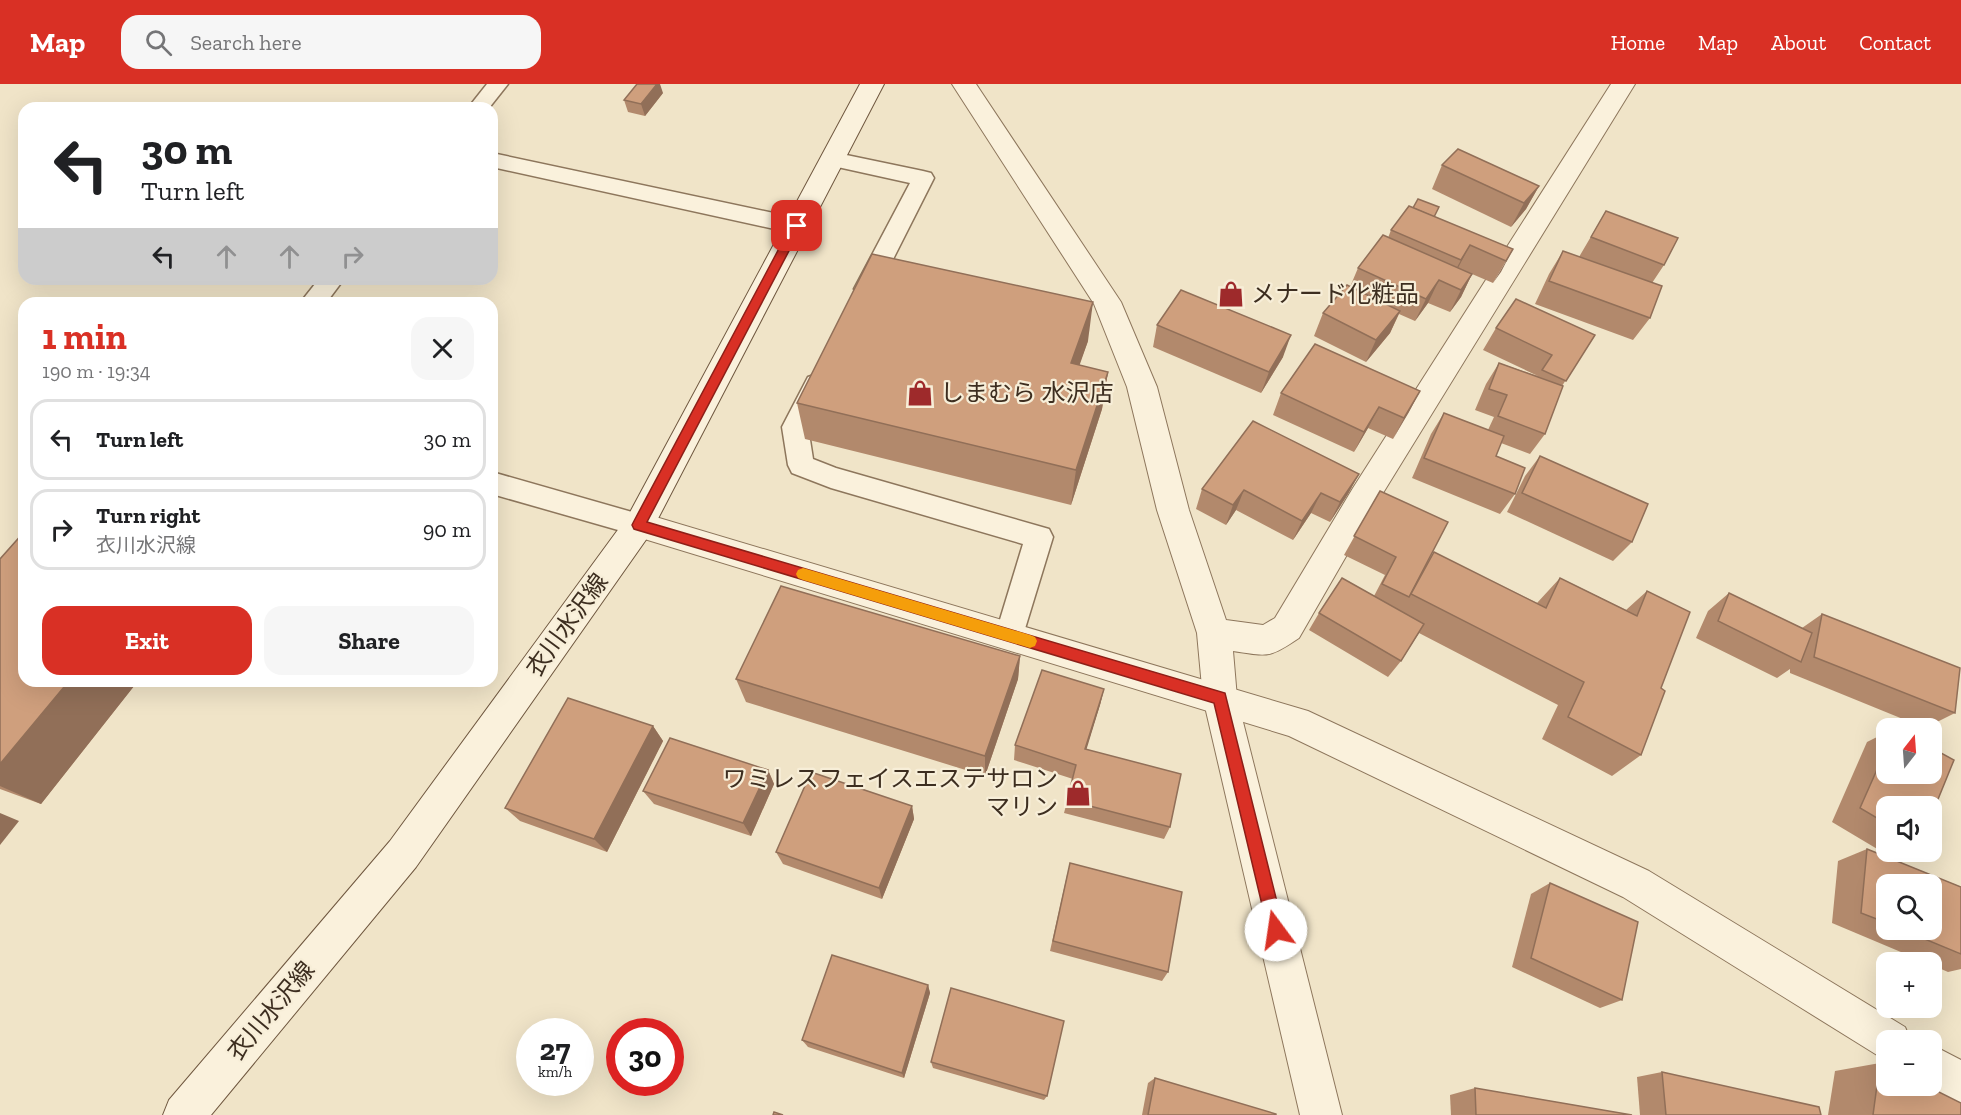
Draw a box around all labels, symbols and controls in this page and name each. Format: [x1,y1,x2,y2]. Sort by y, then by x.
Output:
search box [121,15,541,69]
text: Map [30,26,85,59]
icon: search [142,26,175,59]
text: Search here [190,29,302,56]
text: Home [1611,30,1665,55]
text: Map [1698,30,1738,55]
text: About [1771,30,1826,55]
text: Contact [1859,30,1931,55]
text: 30 m [141,124,232,175]
icon: left [42,126,120,204]
text: Turn left [141,175,244,207]
pin [771,200,822,251]
icon: arrive [780,209,813,242]
icon: left [147,240,180,273]
icon: ahead [210,240,243,273]
icon: ahead [273,240,306,273]
icon: right [336,240,369,273]
shop icon: メナード化粧品 [1216,279,1246,309]
place label: メナード化粧品 [1251,279,1419,308]
text: 1 min [42,315,127,358]
button: close [411,317,474,380]
text: 190 m · 19:34 [42,359,150,383]
shop icon: しまむら 水沢店 [905,378,935,408]
place label: しまむら 水沢店 [940,378,1113,407]
icon: left [45,423,78,456]
text: Turn left [96,426,183,453]
text: 30 m [424,426,471,453]
text: Turn right [96,502,200,529]
icon: right [45,513,78,546]
text: 90 m [423,516,471,543]
text: 衣川水沢線 [96,533,196,557]
street label: 衣川水沢線 [520,568,614,682]
button: Exit [42,606,252,675]
button: Share [264,606,474,675]
north arrow [1876,718,1942,784]
map controls [1876,718,1942,1096]
place label: ワミレスフェイスエステサロン マリン [723,764,1058,821]
shop icon: ワミレスフェイスエステサロン マリン [1063,778,1093,808]
button: sound [1876,796,1942,862]
button: search [1876,874,1942,940]
position arrow [1244,898,1308,962]
button: + [1876,952,1942,1018]
street label: 衣川水沢線 [221,955,320,1066]
speed limit sign: 30 [606,1018,684,1096]
button: − [1876,1030,1942,1096]
text: 27 [540,1032,570,1068]
text: km/h [538,1063,572,1081]

